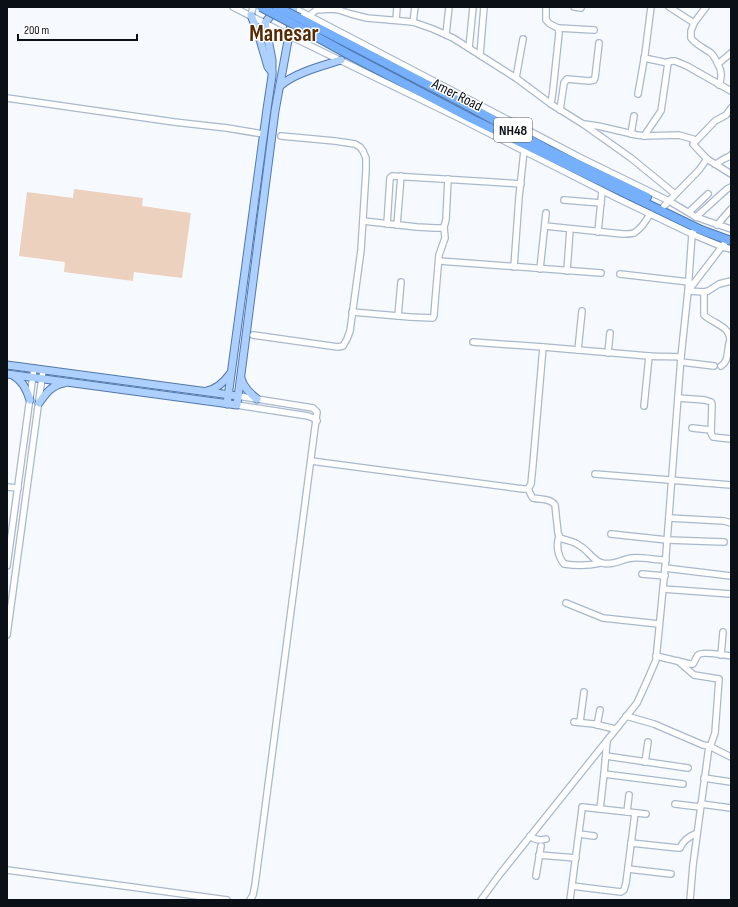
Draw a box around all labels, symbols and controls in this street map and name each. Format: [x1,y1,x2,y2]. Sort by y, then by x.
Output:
scale bar [18,16,137,42]
district label: Manesar [249,20,319,48]
text: 200 m [24,23,50,38]
street label: Amer Road [428,74,485,116]
road number: NH48 [494,118,532,142]

